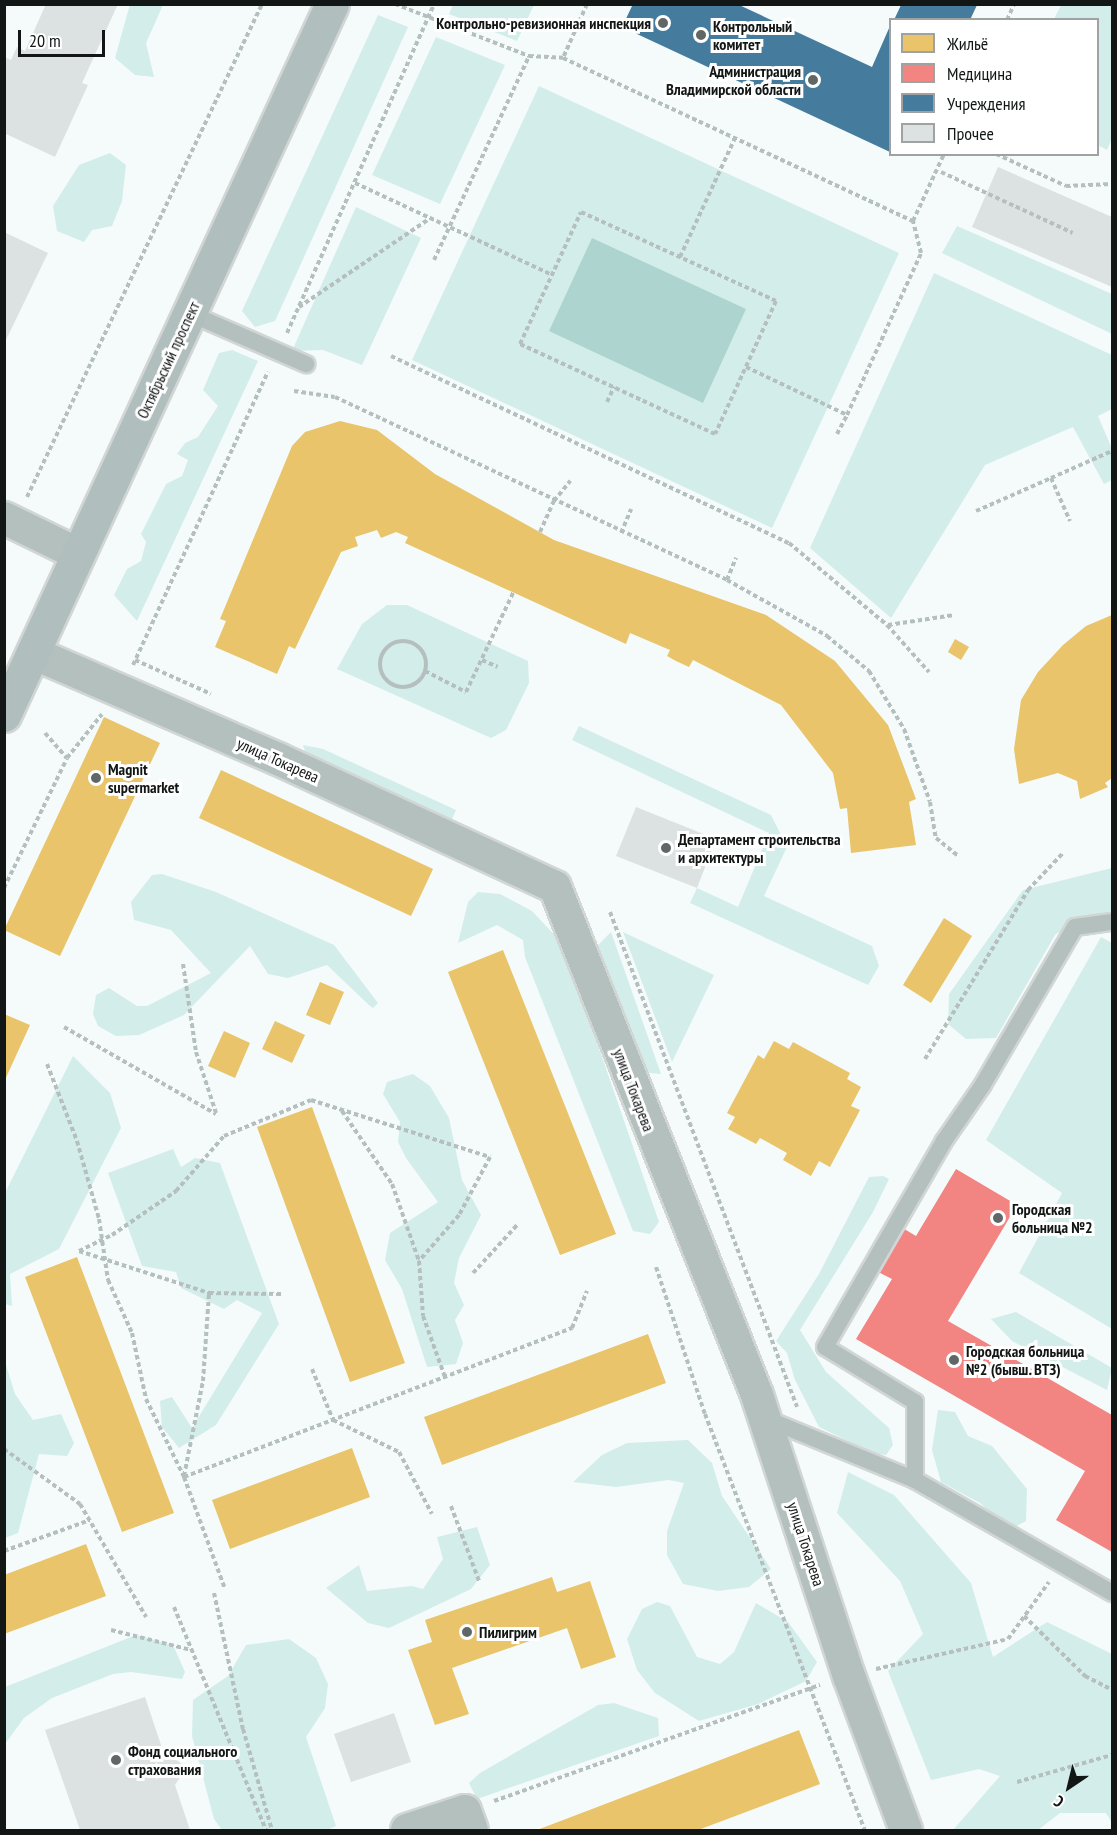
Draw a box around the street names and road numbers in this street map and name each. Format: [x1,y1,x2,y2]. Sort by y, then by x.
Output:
street label: Октябрьский проспект [133,299,203,421]
street label: улица Токарева [234,733,322,787]
street label: улица Токарева [609,1046,659,1134]
street label: улица Токарева [783,1499,829,1589]

